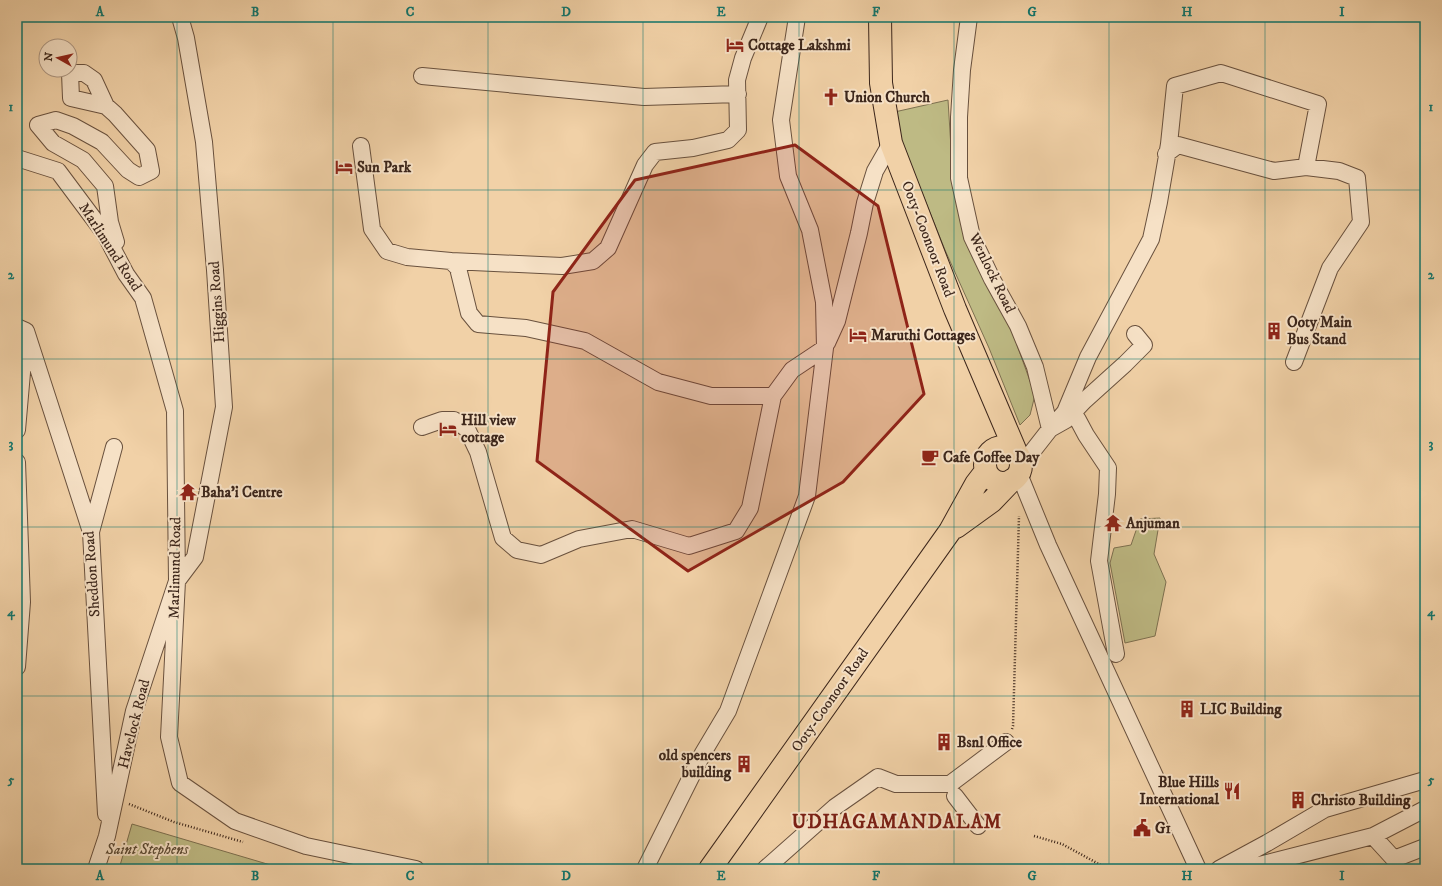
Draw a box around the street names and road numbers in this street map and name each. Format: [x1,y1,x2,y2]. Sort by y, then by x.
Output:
street label: Ooty-Coonoor Road [897,178,959,300]
street label: Marlimund Road [74,199,146,295]
street label: Wenlock Road [964,229,1020,317]
street label: Higgins Road [205,260,229,344]
street label: Marlimund Road [165,516,185,619]
street label: Sheddon Road [79,530,104,618]
street label: Ooty-Coonoor Road [787,644,873,756]
street label: Havelock Road [114,677,154,771]

